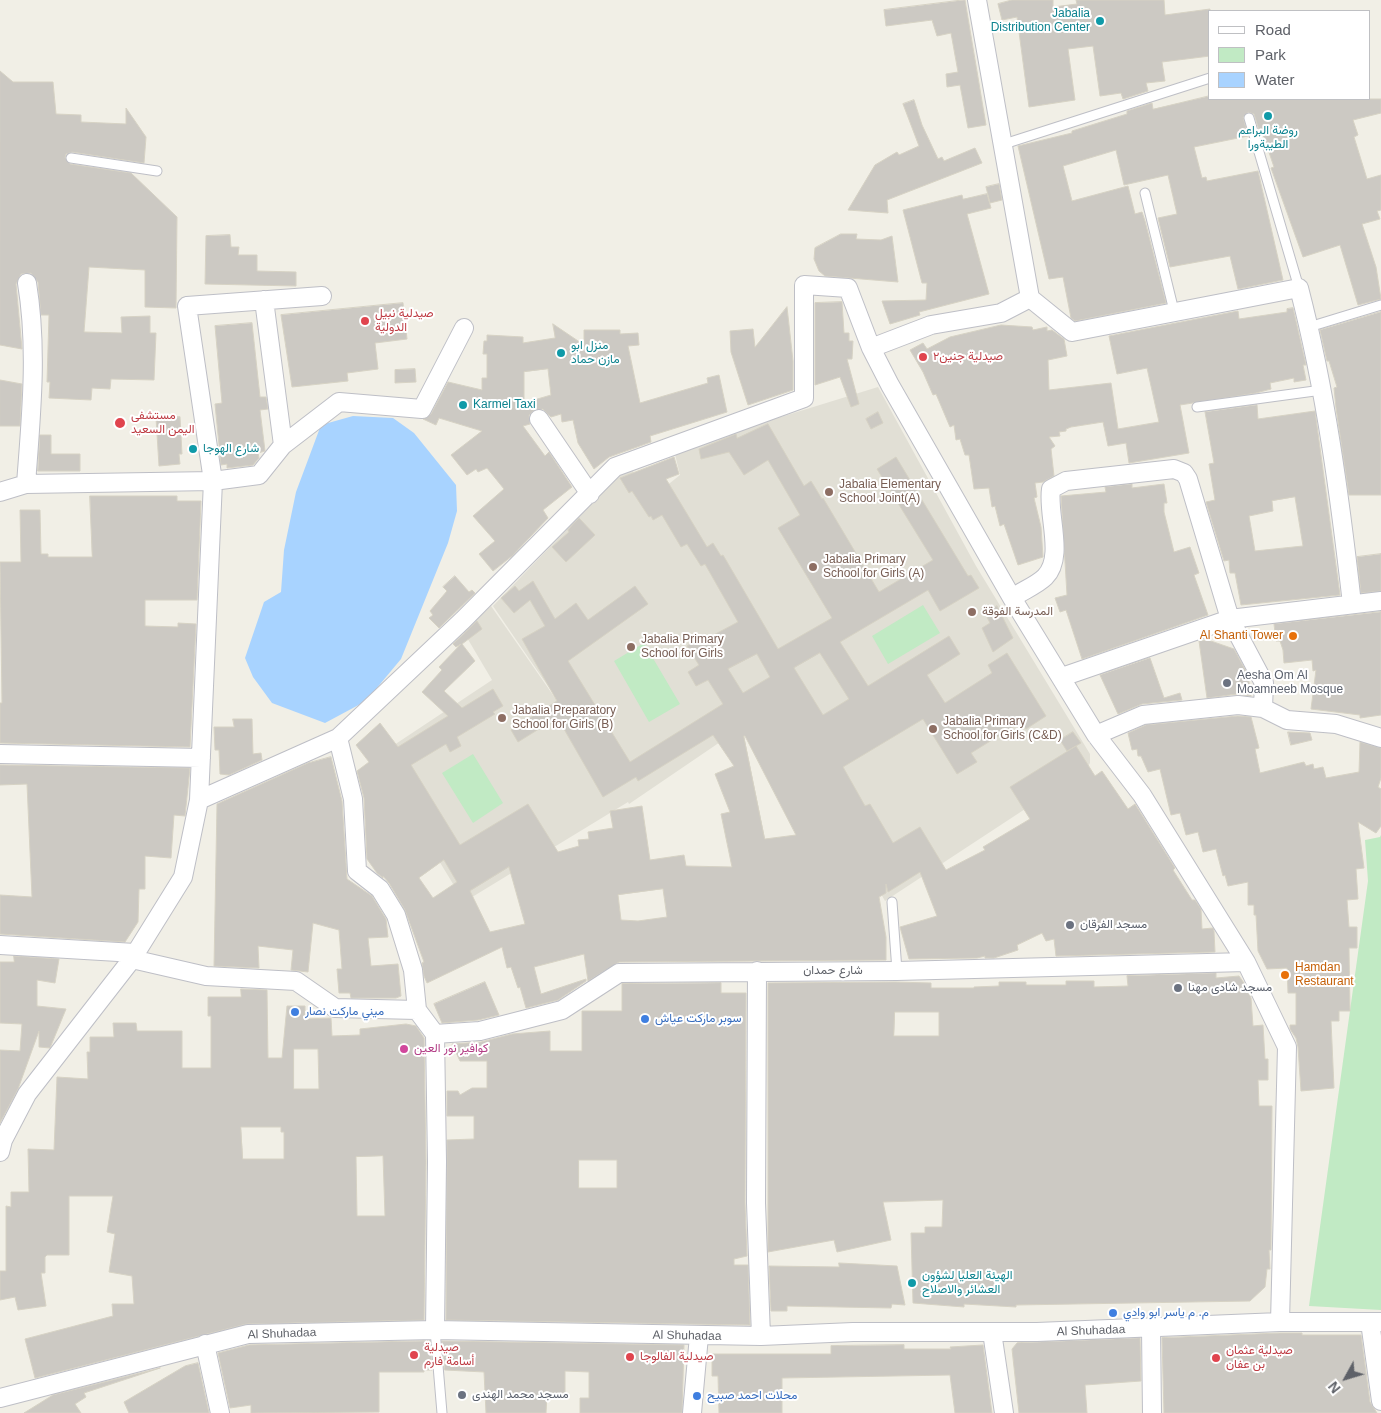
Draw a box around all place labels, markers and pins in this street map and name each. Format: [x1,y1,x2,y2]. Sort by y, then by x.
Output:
place label: Jabalia Distribution Center [991,7,1090,35]
marker: Jabalia Distribution Center [1094,15,1106,27]
marker: روضة البراعم الطيبةورا [1262,110,1274,122]
place label: روضة البراعم الطيبةورا [1238,124,1298,152]
place label: صيدلية نبيل الدولية [375,307,434,335]
marker: صيدلية نبيل الدولية [359,315,371,327]
place label: منزل ابو مازن حماد [571,339,620,367]
marker: منزل ابو مازن حماد [555,347,567,359]
place label: صيدلية جنين٢ [933,350,1003,364]
marker: صيدلية جنين٢ [917,351,929,363]
place label: Karmel Taxi [473,398,536,412]
marker: Karmel Taxi [457,399,469,411]
place label: مستشفى اليمن السعيد [131,409,194,437]
marker: مستشفى اليمن السعيد [113,416,127,430]
place label: شارع الهوجا [203,442,259,456]
marker: شارع الهوجا [187,443,199,455]
place label: Jabalia Elementary School Joint(A) [839,478,941,506]
marker: Jabalia Elementary School Joint(A) [823,486,835,498]
place label: Jabalia Primary School for Girls (A) [823,553,924,581]
marker: Jabalia Primary School for Girls (A) [807,561,819,573]
place label: المدرسة الفوقة [982,605,1053,619]
marker: المدرسة الفوقة [966,606,978,618]
place label: Al Shanti Tower [1200,629,1283,643]
marker: Al Shanti Tower [1287,630,1299,642]
place label: Jabalia Primary School for Girls [641,633,724,661]
marker: Jabalia Primary School for Girls [625,641,637,653]
place label: Aesha Om Al Moamneeb Mosque [1237,669,1343,697]
marker: Aesha Om Al Moamneeb Mosque [1221,677,1233,689]
place label: Jabalia Preparatory School for Girls (B) [512,704,616,732]
marker: Jabalia Preparatory School for Girls (B) [496,712,508,724]
place label: Jabalia Primary School for Girls (C&D) [943,715,1062,743]
marker: Jabalia Primary School for Girls (C&D) [927,723,939,735]
place label: مسجد الفرقان [1080,918,1147,932]
marker: مسجد الفرقان [1064,919,1076,931]
place label: Hamdan Restaurant [1295,961,1354,989]
marker: Hamdan Restaurant [1279,969,1291,981]
place label: مسجد شادى مهنا [1188,981,1272,995]
marker: مسجد شادى مهنا [1172,982,1184,994]
place label: ميني ماركت نصار [305,1005,384,1019]
marker: ميني ماركت نصار [289,1006,301,1018]
place label: سوبر ماركت عياش [655,1012,742,1026]
marker: سوبر ماركت عياش [639,1013,651,1025]
place label: كوافير نور العين [414,1042,488,1056]
marker: كوافير نور العين [398,1043,410,1055]
place label: الهيئة العليا لشؤون العشائر والاصلاح [922,1269,1013,1297]
marker: الهيئة العليا لشؤون العشائر والاصلاح [906,1277,918,1289]
place label: م. م ياسر ابو وادي [1123,1306,1209,1320]
marker: م. م ياسر ابو وادي [1107,1307,1119,1319]
place label: صيدلية أسامة فارم [424,1341,474,1369]
place label: صيدلية عثمان بن عفان [1226,1344,1293,1372]
marker: صيدلية أسامة فارم [408,1349,420,1361]
place label: صيدلية الفالوجا [640,1350,713,1364]
marker: صيدلية الفالوجا [624,1351,636,1363]
marker: صيدلية عثمان بن عفان [1210,1352,1222,1364]
place label: مسجد محمد الهندى [472,1388,569,1402]
marker: مسجد محمد الهندى [456,1389,468,1401]
place label: محلات احمد صبيح [707,1389,798,1403]
marker: محلات احمد صبيح [691,1390,703,1402]

